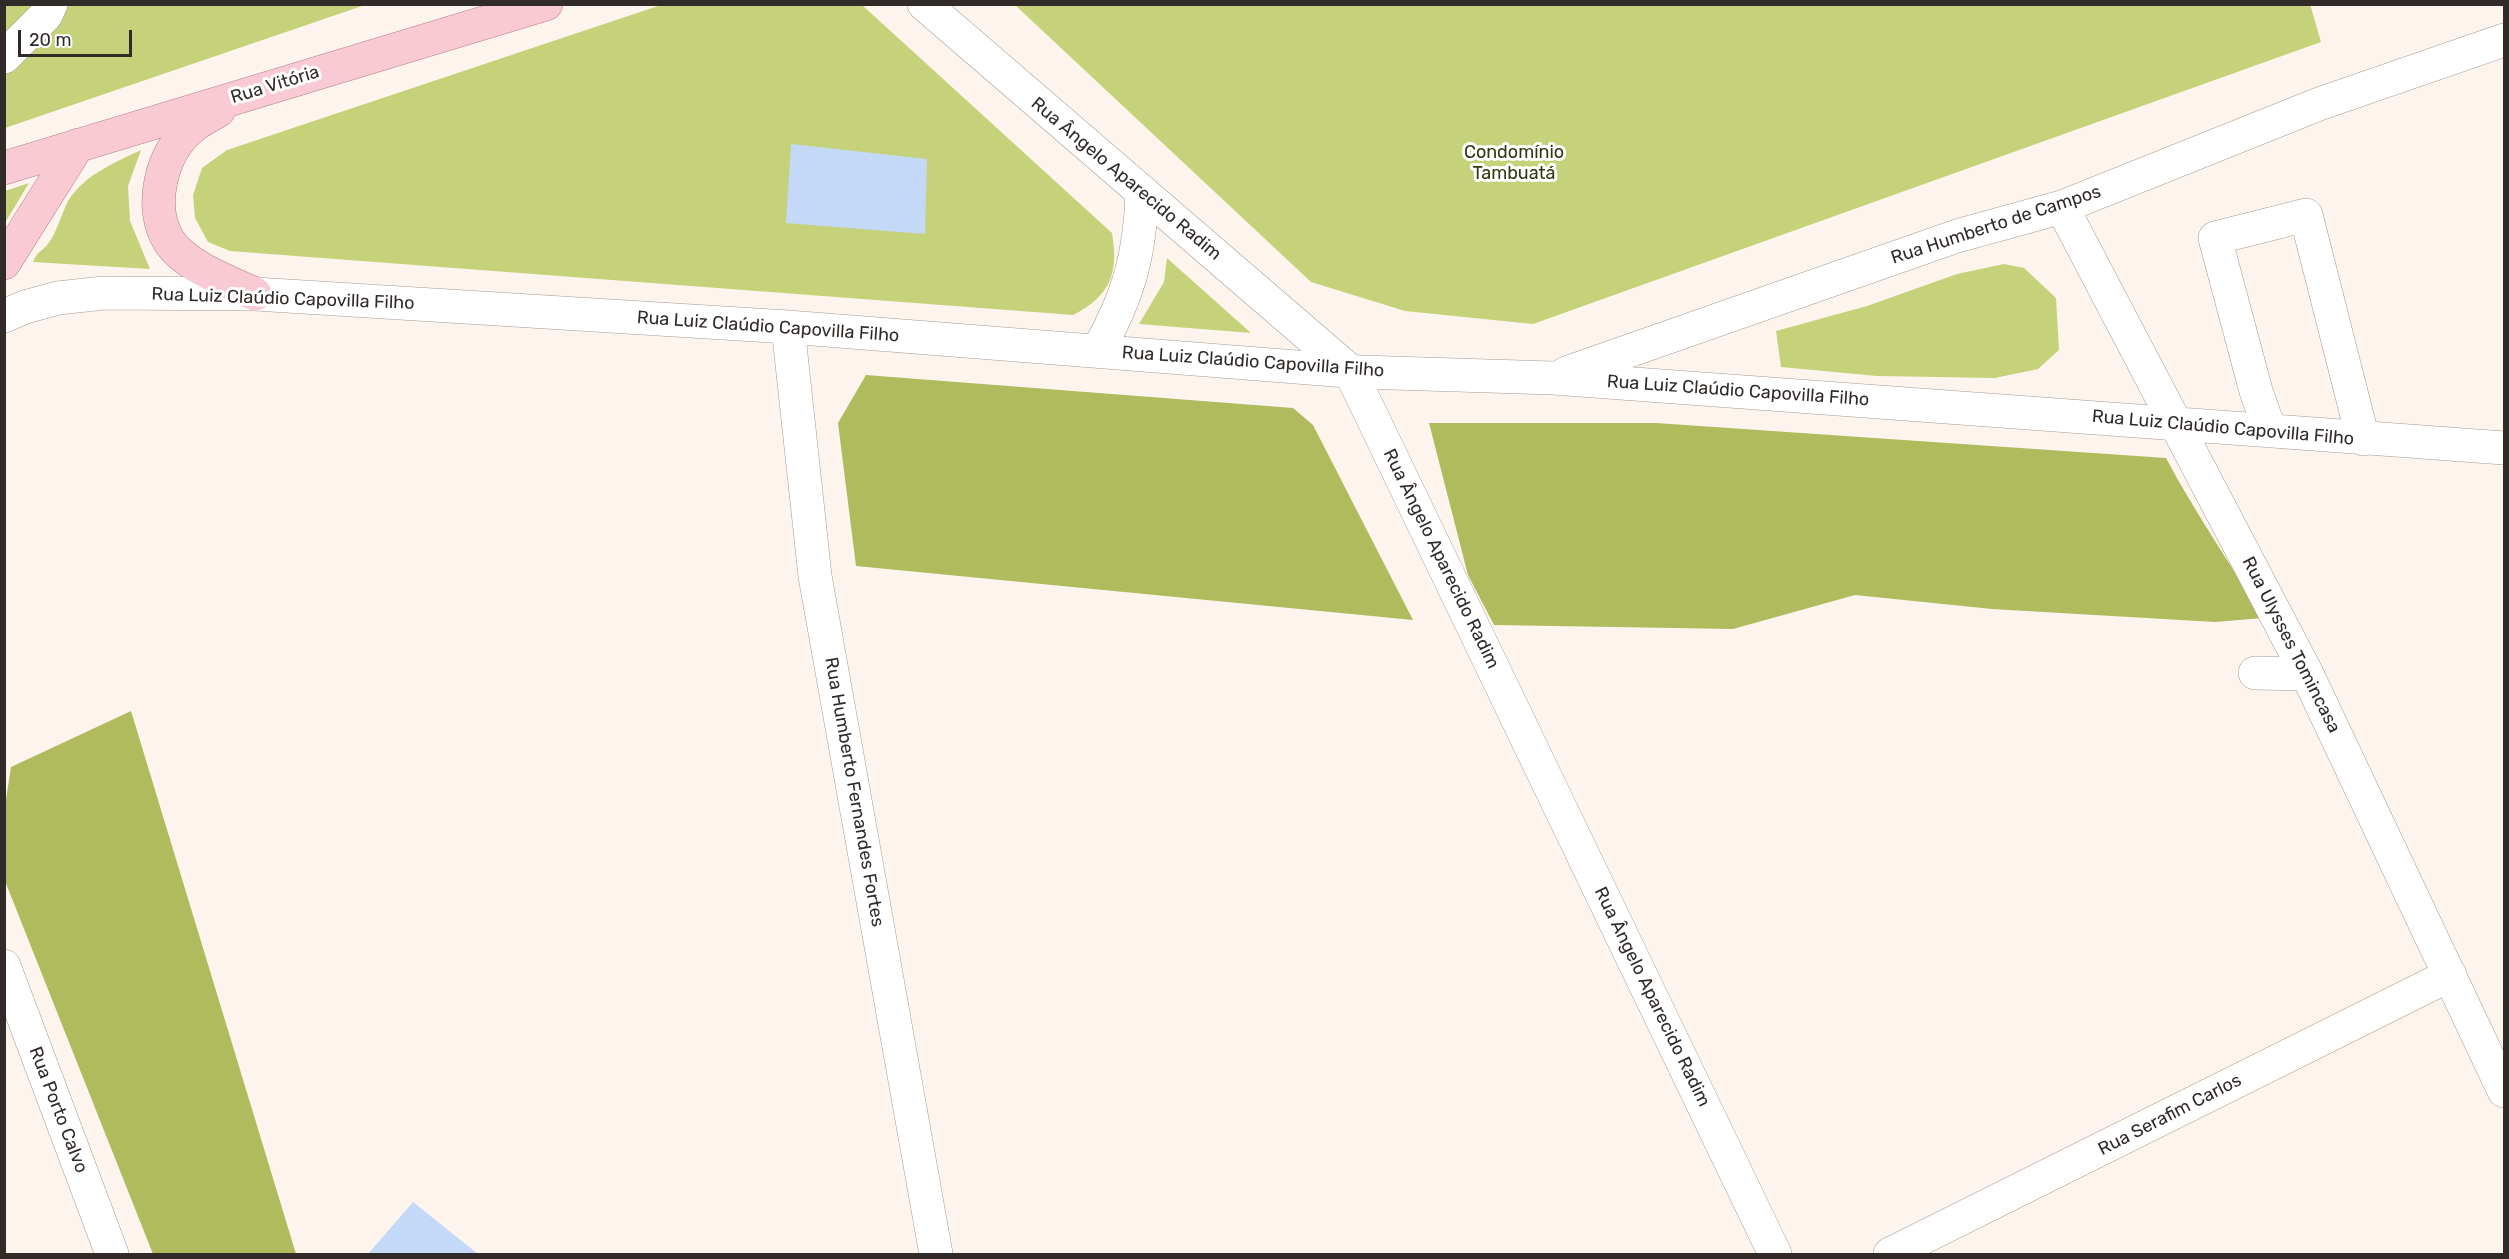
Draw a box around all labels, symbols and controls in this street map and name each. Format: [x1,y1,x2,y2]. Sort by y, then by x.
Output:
scale bar [21,18,135,56]
text: 20 m [29,29,71,51]
street label: Rua Vitória [228,61,322,109]
street label: Rua Ângelo Aparecido Radim [1026,93,1226,265]
park label: Condomínio Tambuatá [1464,142,1564,184]
street label: Rua Humberto de Campos [1888,181,2104,269]
street label: Rua Luiz Claúdio Capovilla Filho [151,284,415,314]
street label: Rua Luiz Claúdio Capovilla Filho [636,307,900,347]
street label: Rua Luiz Claúdio Capovilla Filho [1121,342,1385,382]
street label: Rua Luiz Claúdio Capovilla Filho [1606,371,1870,411]
street label: Rua Luiz Claúdio Capovilla Filho [2091,406,2355,450]
street label: Rua Ângelo Aparecido Radim [1378,446,1504,672]
street label: Rua Ulysses Tomincasa [2237,553,2345,737]
street label: Rua Humberto Fernandes Fortes [820,656,888,928]
street label: Rua Ângelo Aparecido Radim [1589,884,1715,1110]
street label: Rua Porto Calvo [24,1044,92,1176]
street label: Rua Serafim Carlos [2095,1070,2245,1160]

